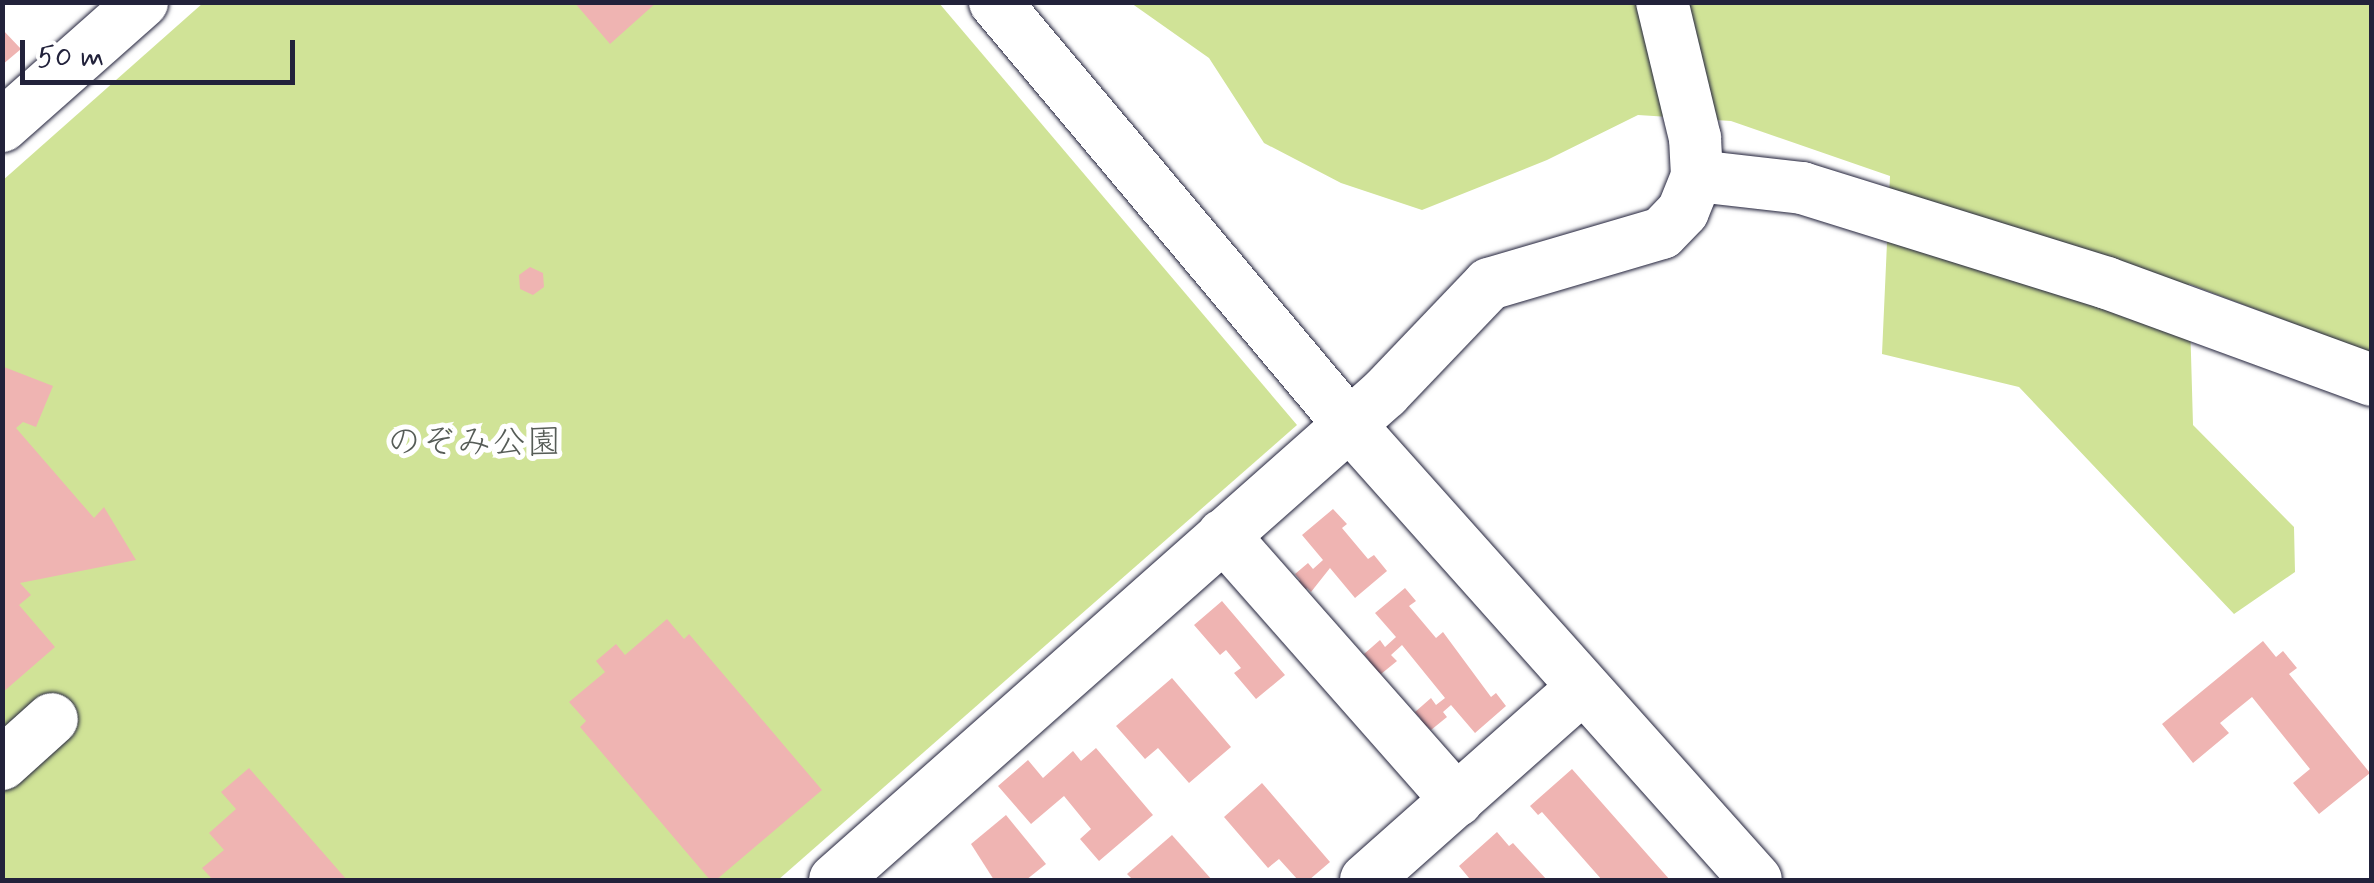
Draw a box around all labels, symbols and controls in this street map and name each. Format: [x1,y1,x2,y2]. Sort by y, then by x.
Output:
scale bar [25,20,300,82]
text: 50 m [37,38,104,77]
park label: のぞみ公園 [387,422,561,464]

